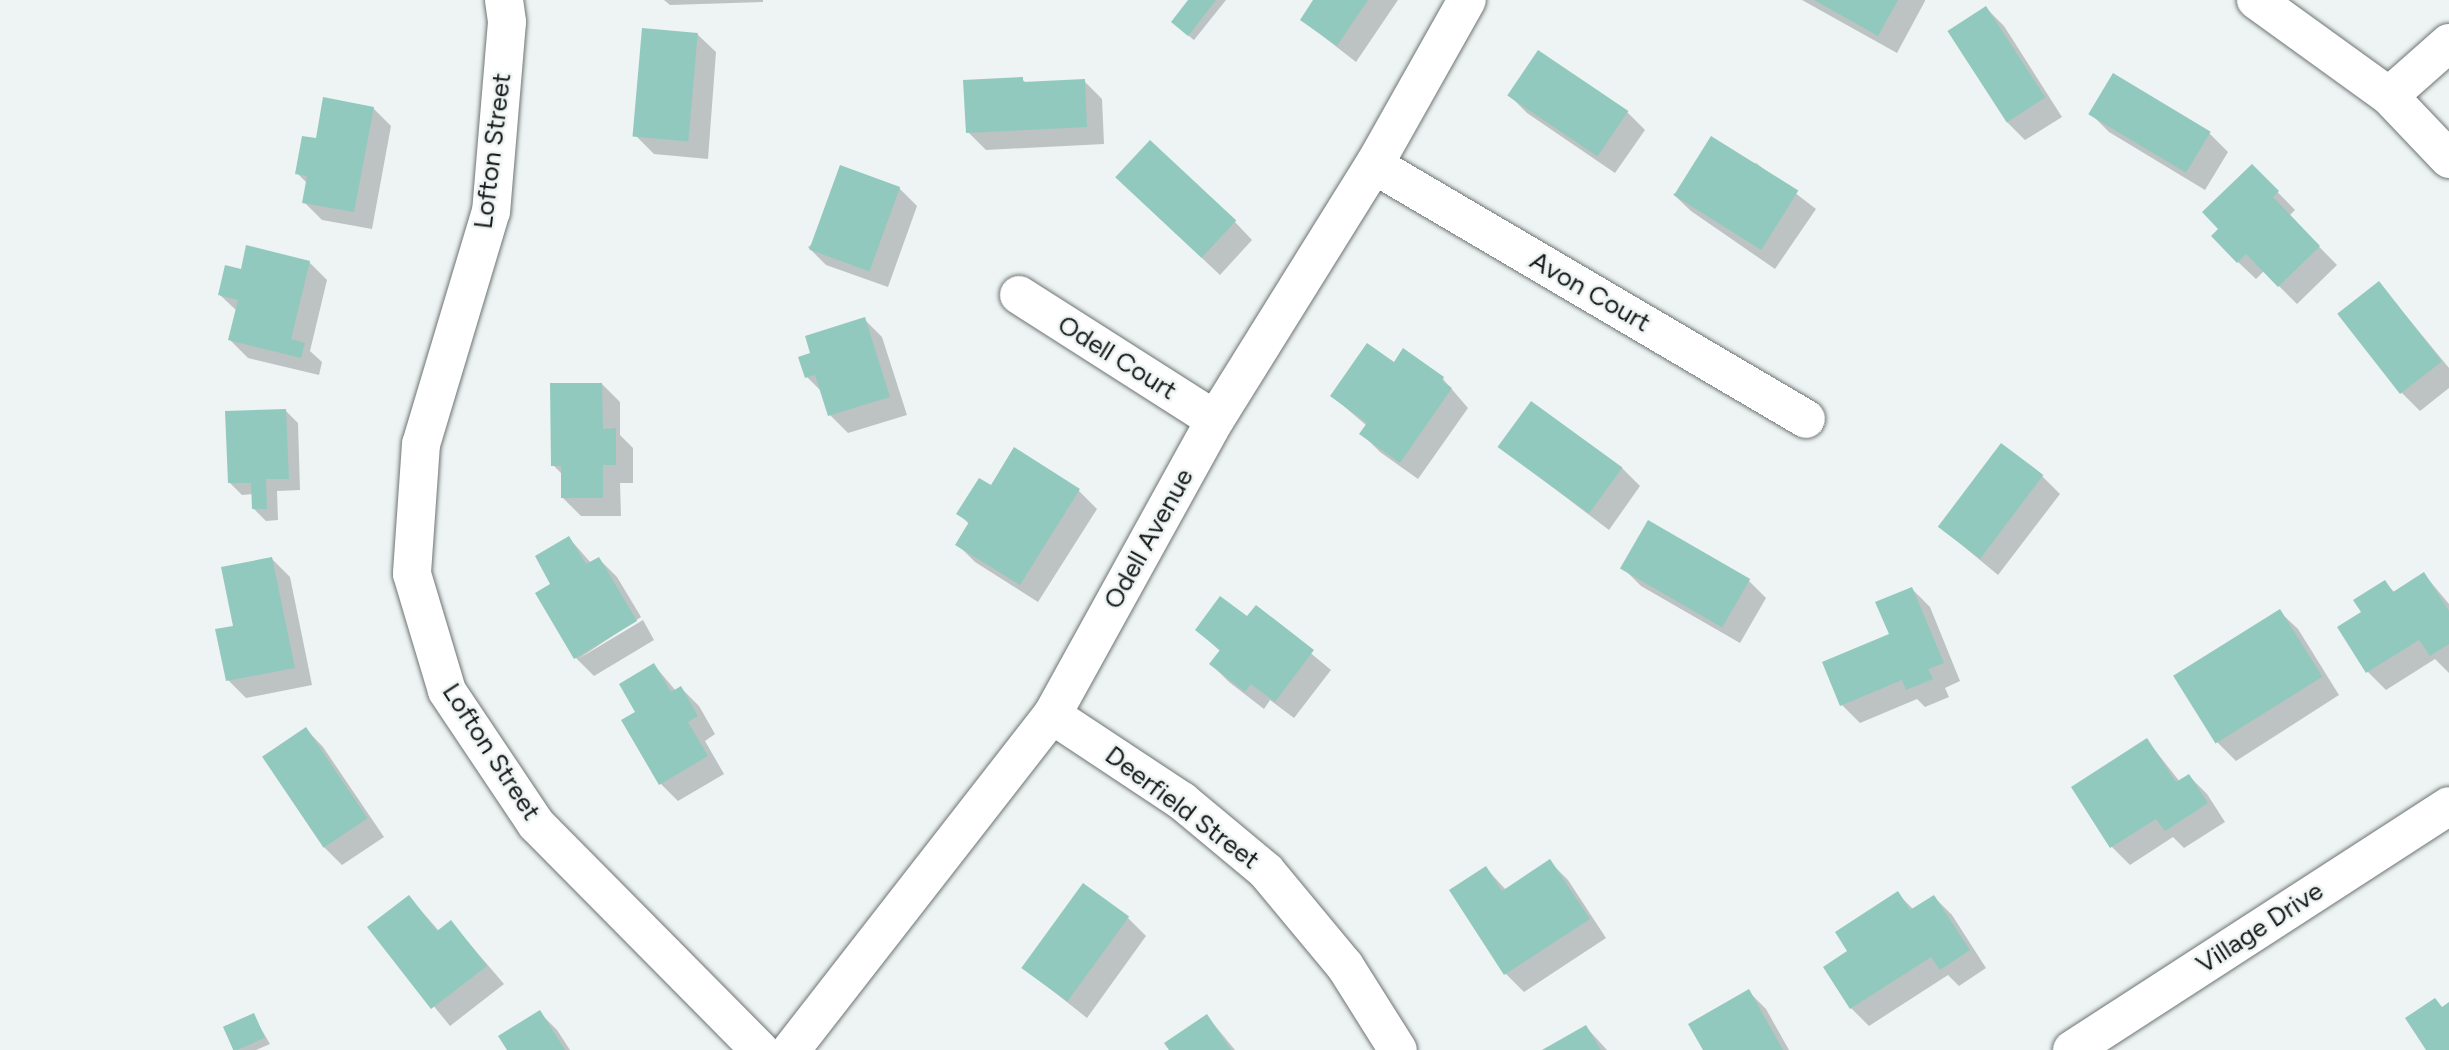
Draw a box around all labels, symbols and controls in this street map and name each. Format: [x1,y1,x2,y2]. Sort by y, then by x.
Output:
street label: Lofton Street [468,71,518,231]
street label: Avon Court [1524,245,1656,339]
street label: Odell Court [1052,309,1182,407]
street label: Odell Avenue [1098,463,1200,615]
street label: Lofton Street [435,678,547,826]
street label: Deerfield Street [1099,740,1265,876]
street label: Village Drive [2191,875,2329,981]

